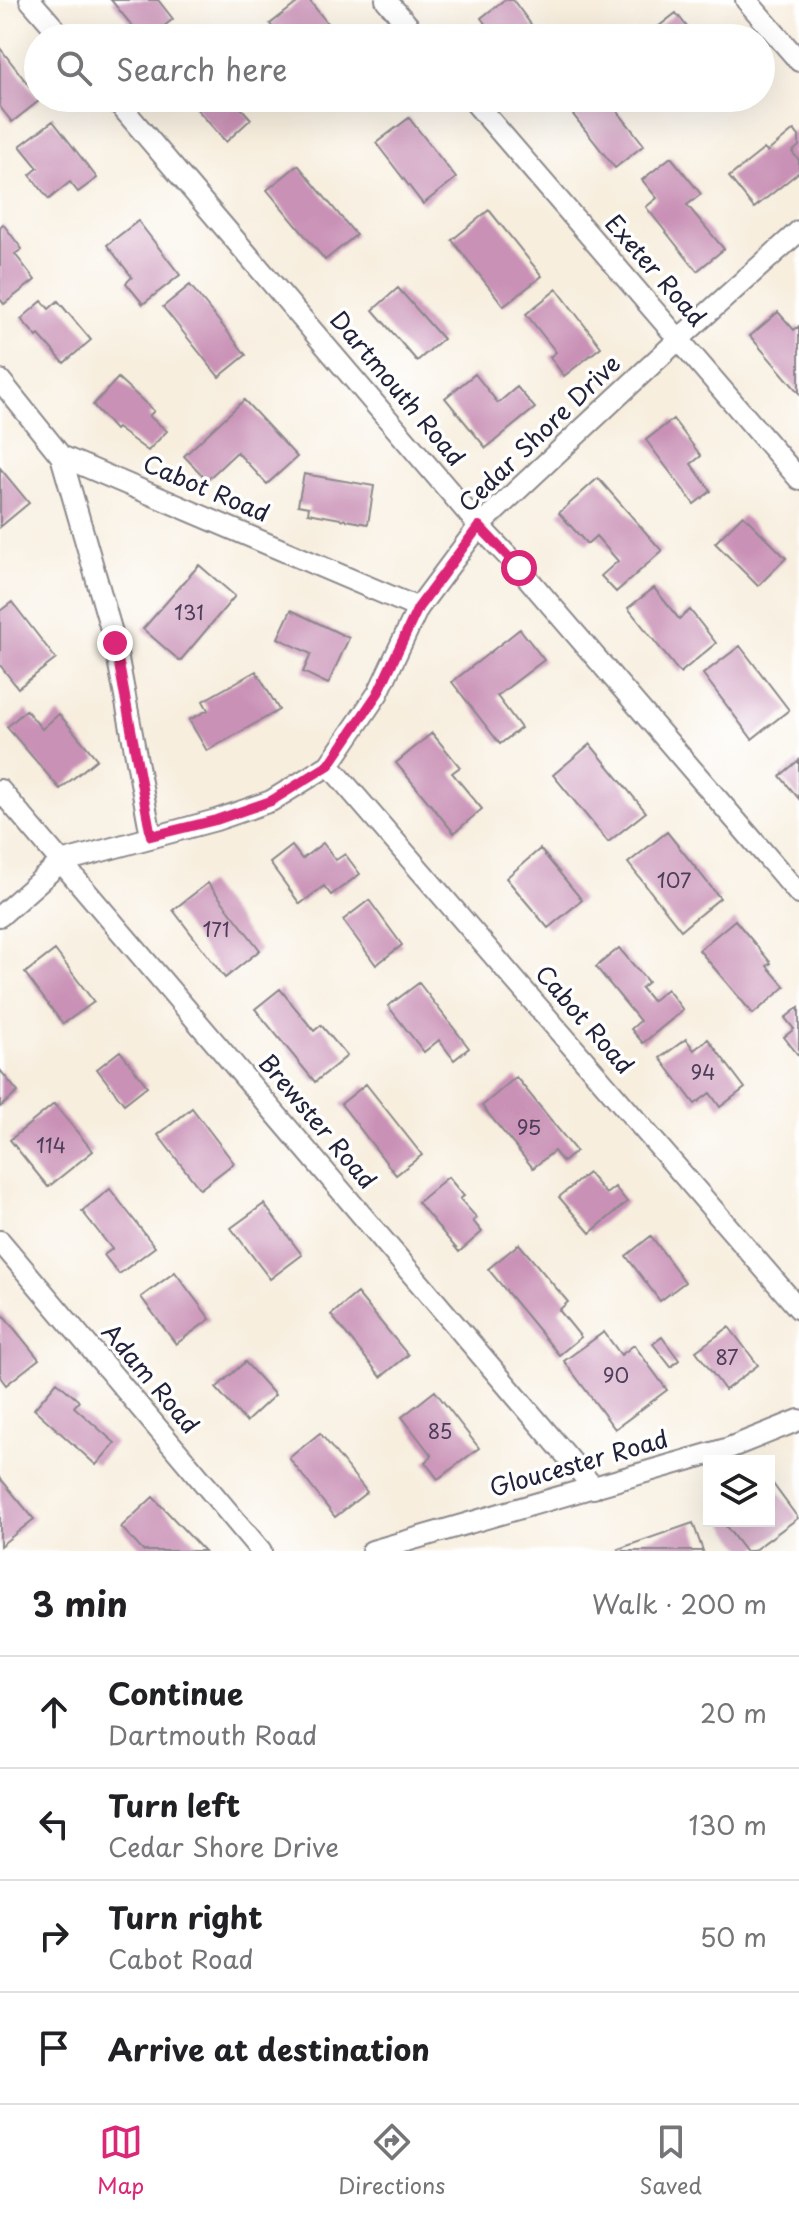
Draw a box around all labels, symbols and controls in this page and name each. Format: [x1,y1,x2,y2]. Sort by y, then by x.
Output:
search box [24,24,775,112]
icon: search [52,46,96,90]
text: Search here [116,46,288,91]
street label: Exeter Road [598,206,715,334]
street label: Dartmouth Road [323,302,474,473]
street label: Cedar Shore Drive [449,346,628,520]
street label: Cabot Road [138,444,276,530]
route start [501,550,537,586]
house number: 131 [174,597,204,627]
route end [97,625,133,661]
house number: 107 [657,865,691,895]
house number: 171 [202,914,230,944]
street label: Cabot Road [528,956,643,1081]
street label: Brewster Road [251,1045,386,1196]
house number: 94 [691,1057,715,1087]
house number: 95 [517,1112,541,1142]
house number: 114 [36,1130,66,1160]
street label: Adam Road [94,1315,209,1441]
house number: 87 [716,1342,738,1372]
house number: 90 [603,1360,629,1390]
house number: 85 [428,1416,452,1446]
street label: Gloucester Road [485,1419,672,1505]
map controls [703,1455,775,1527]
button: layers [703,1455,775,1527]
text: 3 min [32,1577,128,1629]
text: Walk · 200 m [592,1584,767,1623]
text: Continue [108,1670,243,1715]
icon: ahead [32,1690,76,1734]
text: 20 m [700,1693,767,1732]
text: Dartmouth Road [108,1715,317,1754]
text: Turn left [108,1782,240,1827]
icon: left [32,1802,76,1846]
text: 130 m [688,1805,767,1844]
text: Cedar Shore Drive [108,1827,339,1866]
text: Turn right [108,1894,263,1939]
icon: right [32,1914,76,1958]
text: 50 m [700,1917,767,1956]
text: Cabot Road [108,1939,254,1978]
icon: arrive [32,2026,76,2070]
text: Arrive at destination [108,2026,430,2071]
tab: Map [97,2120,144,2201]
tab: Directions [338,2120,445,2201]
tab: Saved [639,2120,702,2201]

